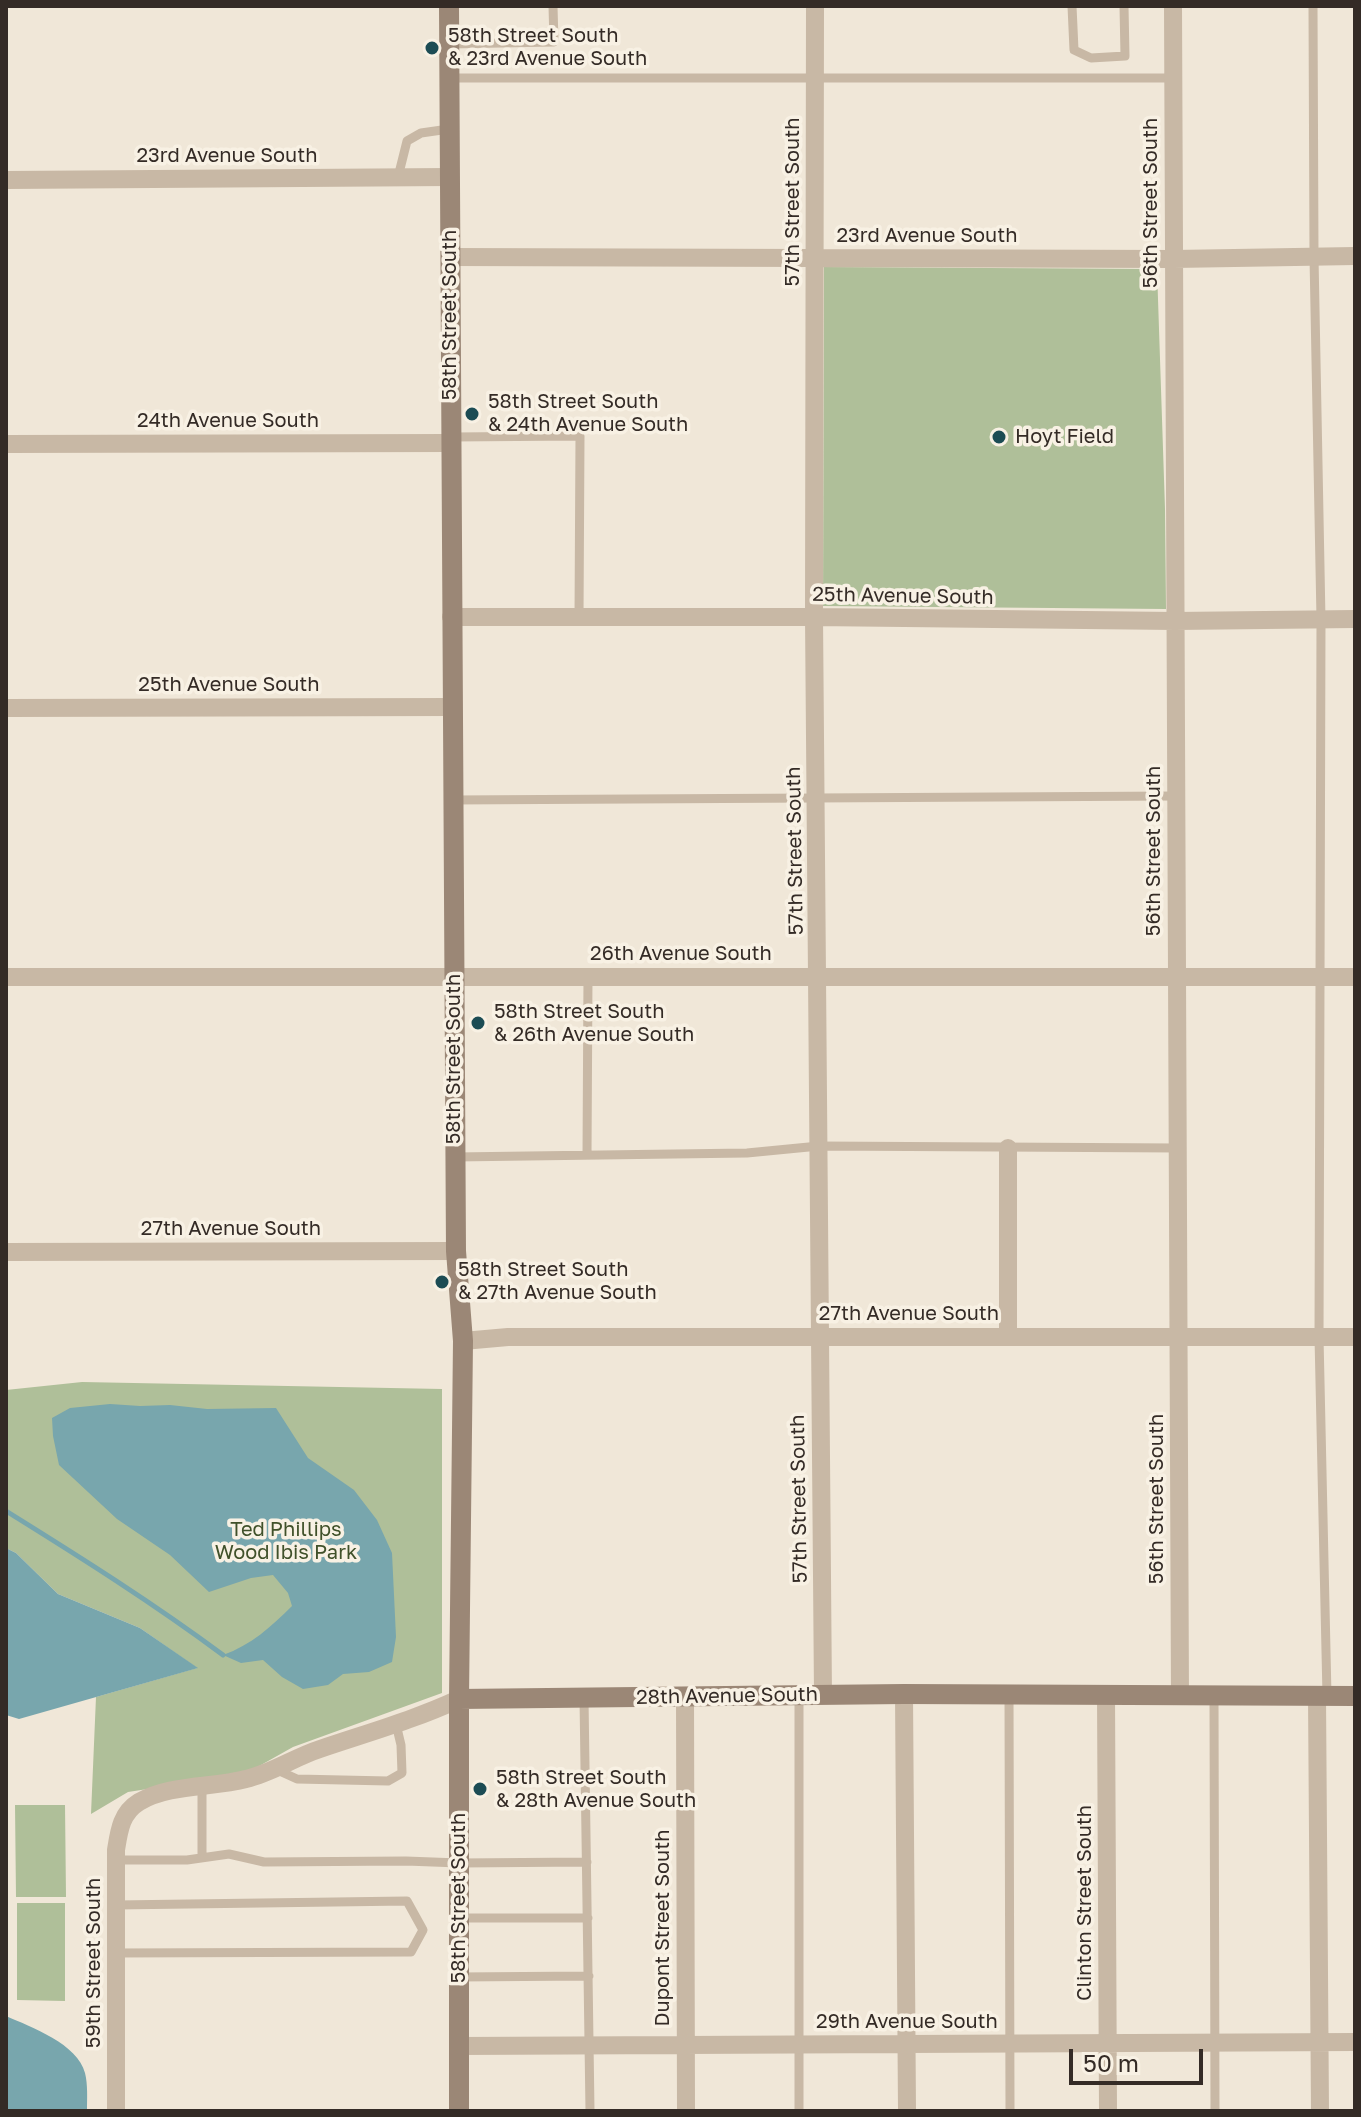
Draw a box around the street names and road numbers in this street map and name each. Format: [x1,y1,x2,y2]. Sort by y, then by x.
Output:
street label: 57th Street South [781,118,805,286]
street label: 56th Street South [1139,118,1163,288]
street label: 23rd Avenue South [137,144,317,168]
street label: 23rd Avenue South [837,224,1017,248]
street label: 58th Street South [438,230,462,400]
street label: 24th Avenue South [137,409,319,433]
street label: 25th Avenue South [812,582,994,610]
street label: 25th Avenue South [138,673,320,697]
street label: 57th Street South [782,766,808,936]
street label: 56th Street South [1142,766,1166,936]
street label: 26th Avenue South [590,942,772,966]
street label: 58th Street South [442,974,466,1144]
street label: 27th Avenue South [141,1217,321,1241]
street label: 27th Avenue South [819,1302,999,1326]
street label: 57th Street South [786,1414,812,1584]
street label: 56th Street South [1145,1414,1169,1584]
street label: 28th Avenue South [636,1682,818,1710]
street label: Clinton Street South [1073,1805,1097,2001]
street label: 58th Street South [447,1813,471,1983]
street label: Dupont Street South [651,1830,675,2026]
street label: 59th Street South [82,1878,106,2048]
street label: 29th Avenue South [816,2010,998,2034]

